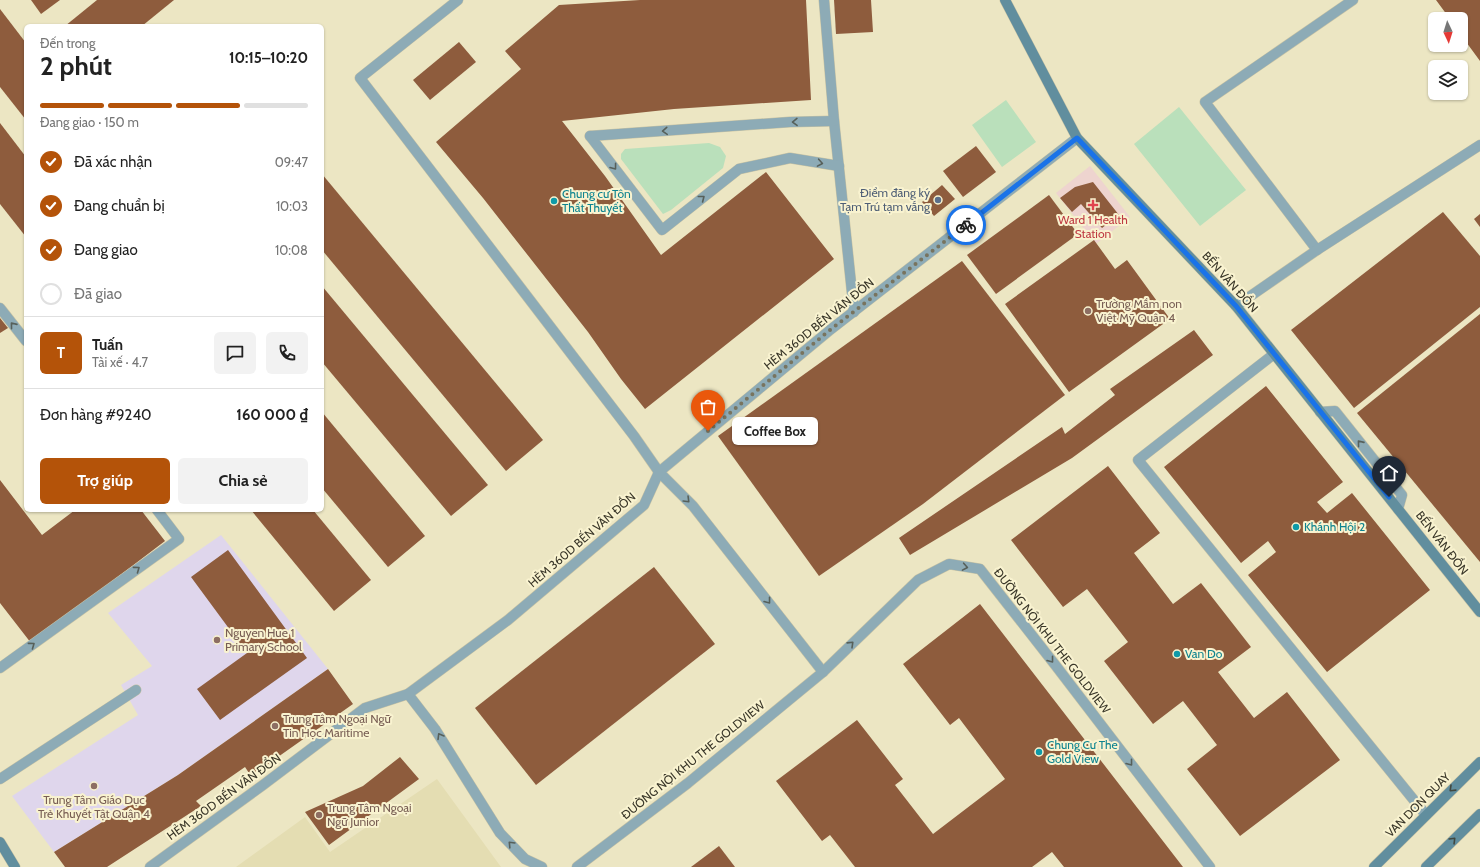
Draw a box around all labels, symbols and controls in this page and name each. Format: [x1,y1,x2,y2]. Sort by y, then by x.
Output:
north arrow [1428,12,1468,52]
map controls [1428,12,1468,100]
text: Đến trong [40,35,96,51]
text: 10:15–10:20 [229,49,308,67]
text: 2 phút [40,50,112,82]
button: layers [1428,60,1468,100]
text: Đang giao · 150 m [40,114,139,130]
one-way arrow [792,118,798,126]
one-way arrow [662,126,668,135]
icon: check [40,151,62,173]
text: Đã xác nhận [74,153,152,171]
text: 09:47 [275,154,308,170]
one-way arrow [817,158,823,167]
one-way arrow [609,163,616,170]
place label: Điểm đăng ký Tạm Trú tạm vắng [840,185,931,214]
place label: Chung cư Tôn Thất Thuyết [562,186,631,215]
icon: check [40,195,62,217]
marker: Điểm đăng ký Tạm Trú tạm vắng [933,195,943,205]
marker: Chung cư Tôn Thất Thuyết [549,196,559,206]
one-way arrow [697,196,704,203]
text: Đang chuẩn bị [74,197,165,215]
text: 10:03 [276,198,308,214]
marker: Ward 1 Health Station [1087,199,1099,211]
courier [946,205,986,245]
place label: Ward 1 Health Station [1058,212,1128,241]
icon: bike [955,214,977,236]
icon: check [40,239,62,261]
text: Đang giao [74,241,138,259]
text: 10:08 [275,242,308,258]
street label: BẾN VÂN ĐỒN [1199,247,1262,315]
street label: HẺM 360D BẾN VÂN ĐỒN [760,274,877,373]
text: Đã giao [74,285,122,303]
place label: Trường Mầm non Việt Mỹ Quận 4 [1096,296,1182,325]
marker: Trường Mầm non Việt Mỹ Quận 4 [1083,306,1093,316]
one-way arrow [11,322,18,329]
button: chat [214,332,256,374]
button: phone [266,332,308,374]
text: Tuấn [92,336,123,354]
text: T [57,344,65,362]
text: Tài xế · 4.7 [92,354,148,370]
pin [691,390,725,431]
icon: bag [697,396,719,418]
text: Đơn hàng #9240 [40,406,152,424]
text: 160 000 ₫ [236,406,308,424]
callout: Coffee Box [732,417,818,445]
text: Coffee Box [744,423,806,439]
one-way arrow [1358,441,1365,448]
pin [1372,456,1406,497]
button: Trợ giúp [40,458,170,504]
button: Chia sẻ [178,458,308,504]
icon: home [1378,462,1400,484]
street label: HẺM 360D BẾN VÂN ĐỒN [524,488,638,590]
one-way arrow [682,495,690,503]
street label: BẾN VÂN ĐỒN [1413,507,1473,578]
place label: Khánh Hội 2 [1304,519,1365,534]
marker: Khánh Hội 2 [1291,522,1301,532]
one-way arrow [962,562,968,571]
street label: ĐƯỜNG NỘI KHU THE GOLDVIEW [991,565,1114,717]
one-way arrow [133,566,140,574]
one-way arrow [764,596,771,603]
place label: Nguyen Hue 1 Primary School [225,625,302,654]
marker: Nguyen Hue 1 Primary School [212,635,222,645]
one-way arrow [846,642,854,649]
one-way arrow [27,643,34,650]
place label: Van Do [1185,646,1223,661]
marker: Van Do [1172,649,1182,659]
one-way arrow [1046,655,1053,662]
street label: ĐƯỜNG NỘI KHU THE GOLDVIEW [618,697,768,822]
place label: Trung Tâm Ngoại Ngữ Tin Học Maritime [283,711,392,740]
marker: Trung Tâm Ngoại Ngữ Tin Học Maritime [270,721,280,731]
one-way arrow [437,733,444,740]
place label: Chung Cư The Gold View [1047,737,1118,766]
marker: Chung Cư The Gold View [1034,747,1044,757]
street label: HẺM 360D BẾN VÂN ĐỒN [163,749,284,843]
one-way arrow [1126,758,1133,765]
street label: VAN DON QUAY [1382,769,1453,840]
marker: Trung Tâm Giáo Dục Trẻ Khuyết Tật Quận 4 [89,781,99,791]
one-way arrow [1449,784,1457,792]
place label: Trung Tâm Giáo Dục Trẻ Khuyết Tật Quận 4 [38,792,150,821]
place label: Trung Tâm Ngoại Ngữ Junior [327,800,412,829]
marker: Trung Tâm Ngoại Ngữ Junior [314,810,324,820]
one-way arrow [1448,838,1456,845]
one-way arrow [508,841,516,849]

